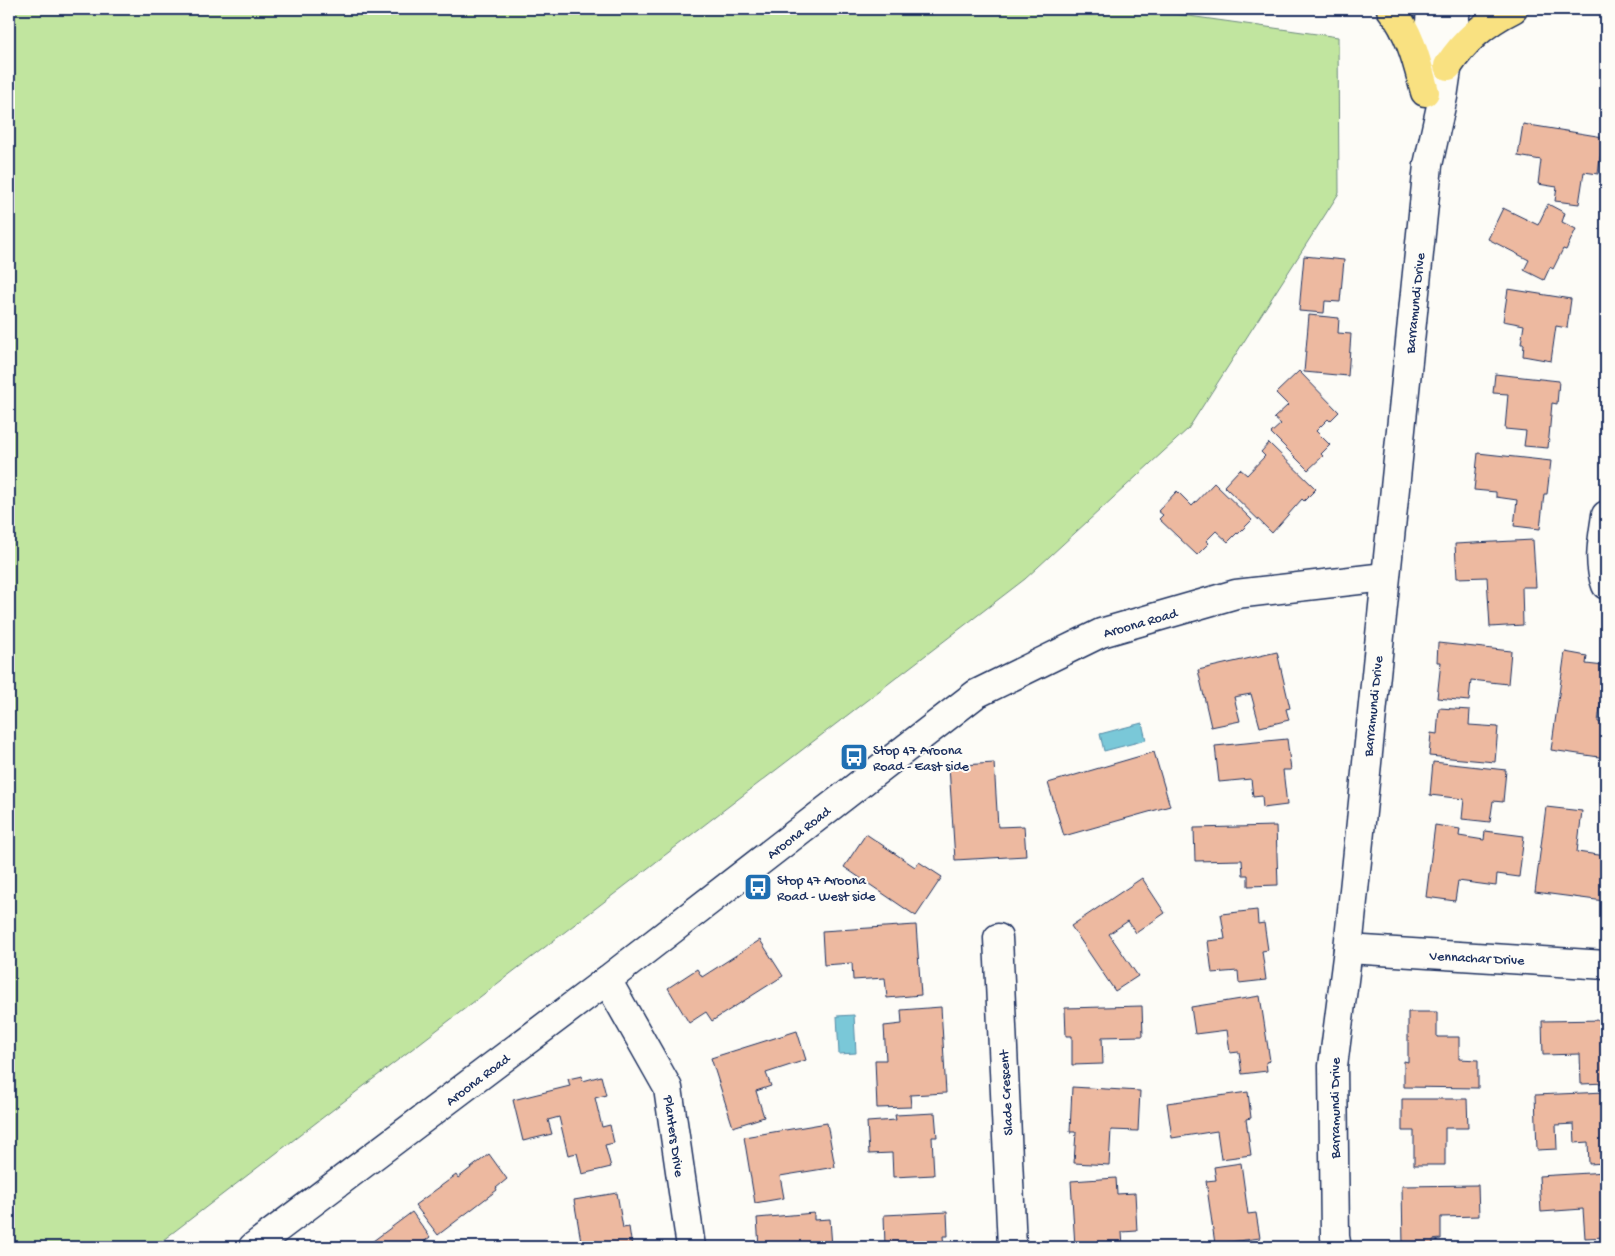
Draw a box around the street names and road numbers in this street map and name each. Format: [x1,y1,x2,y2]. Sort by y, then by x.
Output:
street label: Barramundi Drive [1403,251,1430,355]
street label: Aroona Road [1102,605,1181,643]
street label: Barramundi Drive [1361,654,1388,758]
street label: Aroona Road [764,803,836,864]
street label: Vennachar Drive [1428,948,1525,971]
street label: Slade Crescent [997,1049,1018,1136]
street label: Aroona Road [443,1050,515,1111]
street label: Barramundi Drive [1328,1057,1345,1159]
street label: Planters Drive [658,1094,687,1179]

